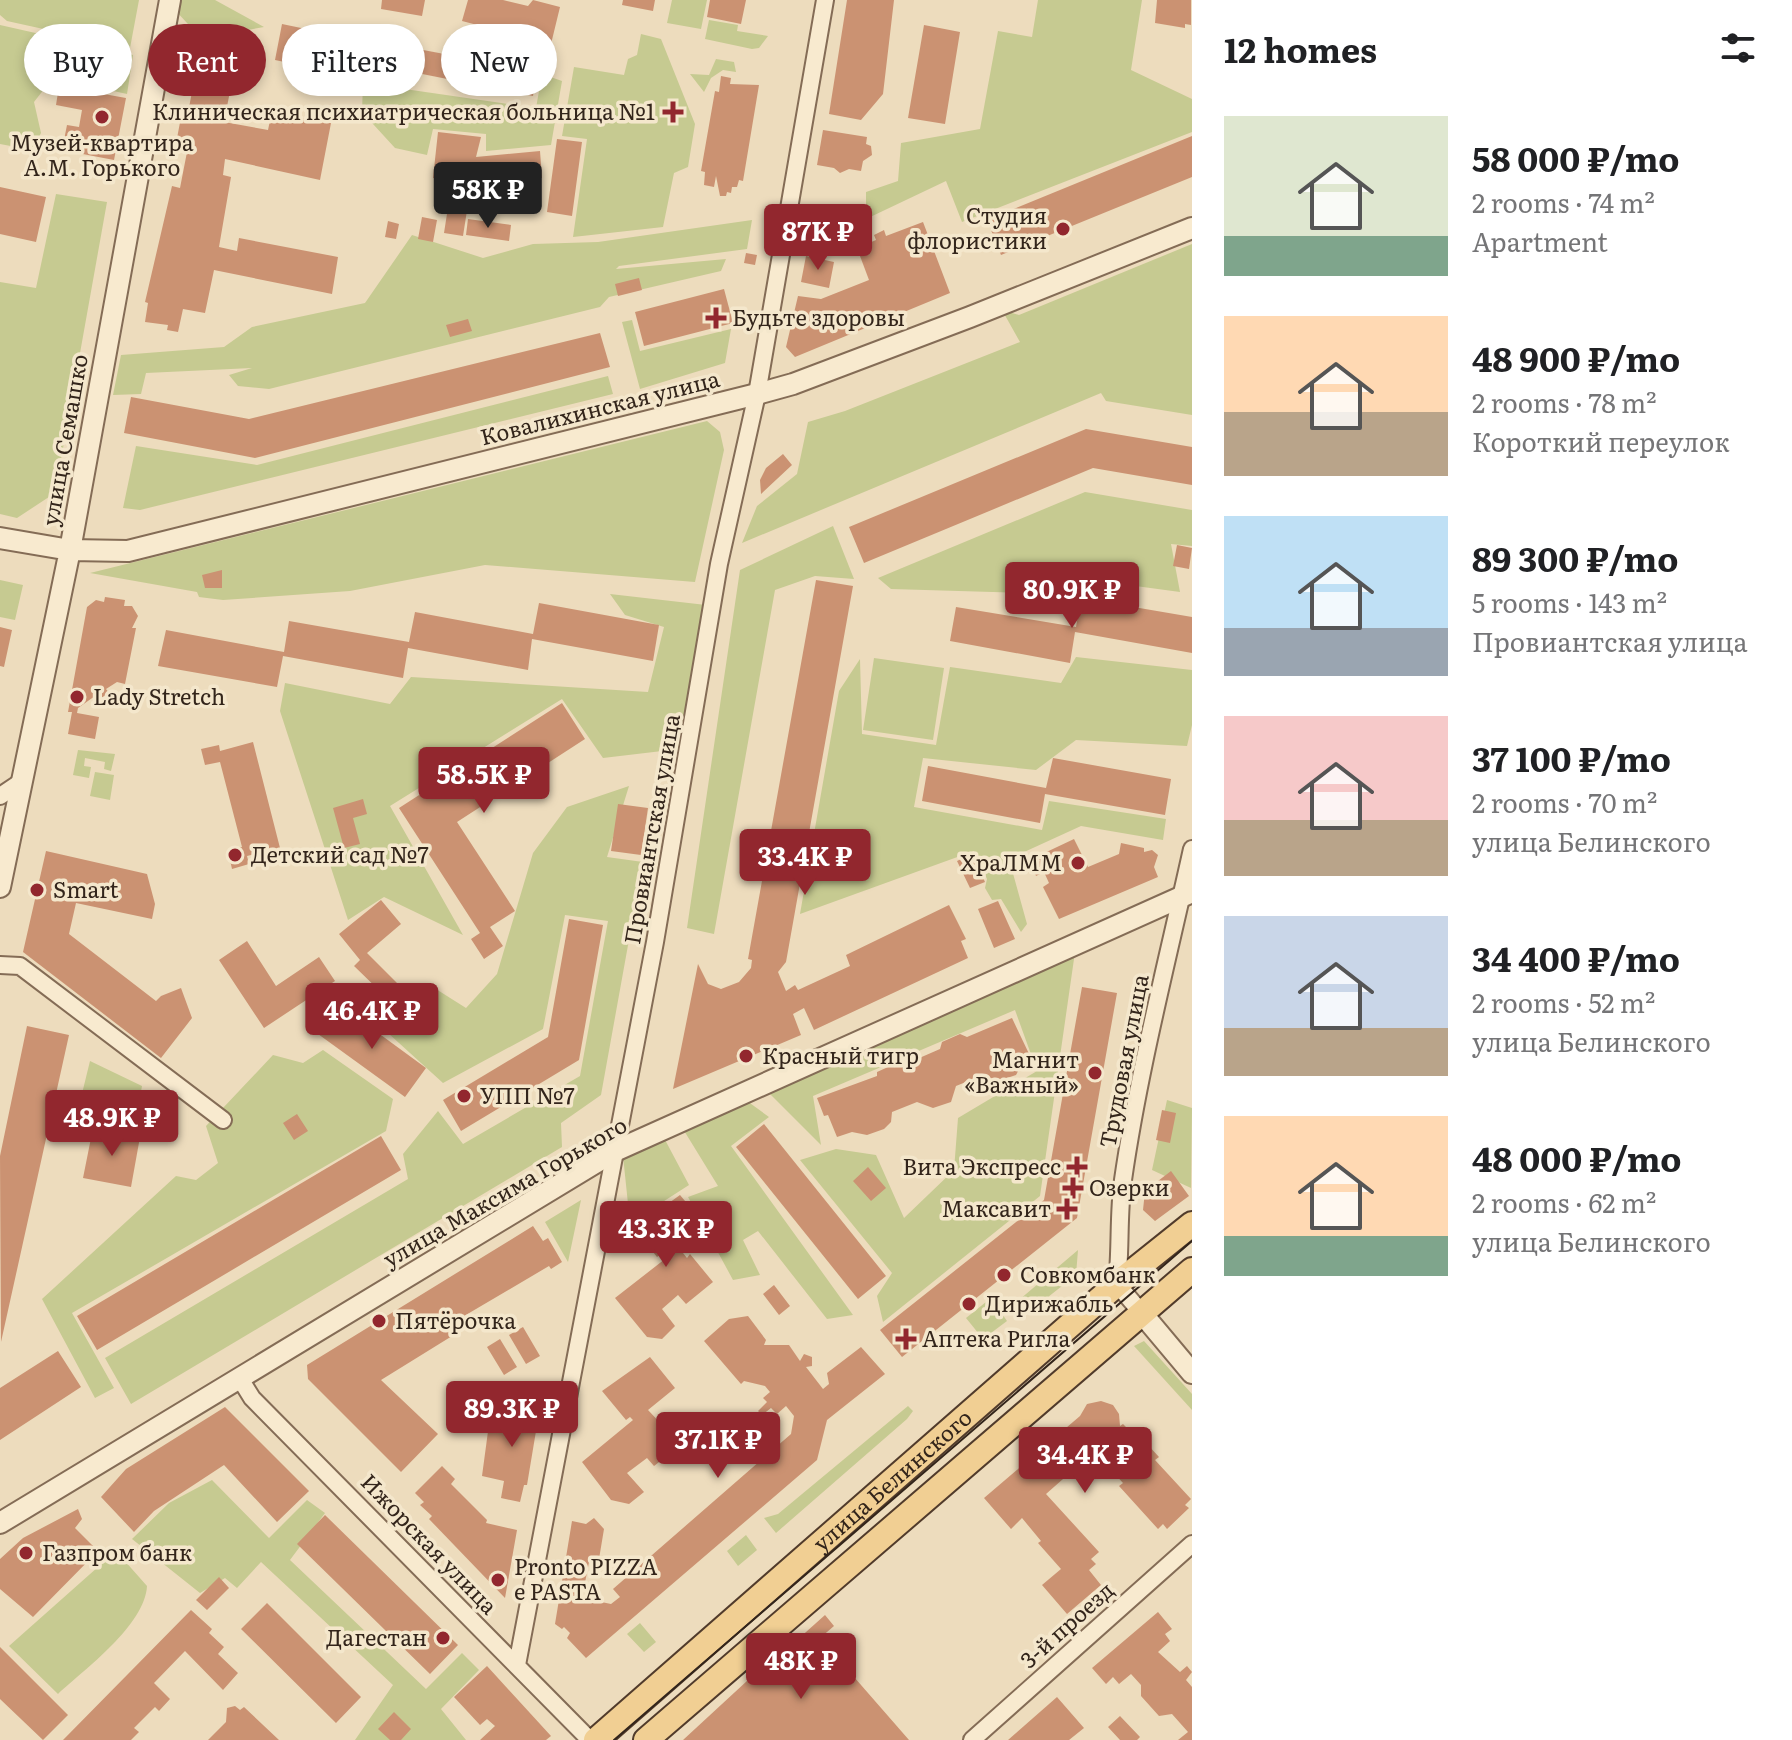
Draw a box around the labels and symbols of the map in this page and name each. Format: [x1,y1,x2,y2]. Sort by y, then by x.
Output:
place label: Клиническая психиатрическая больница №1 [152,94,655,127]
marker: Клиническая психиатрическая больница №1 [662,101,684,123]
marker: Музей-квартира А.М. Горького [93,108,111,126]
place label: Музей-квартира А.М. Горького [10,125,194,183]
pin: 58K ₽ [432,162,544,230]
place label: Студия флористики [907,198,1047,256]
pin: 87K ₽ [762,204,874,272]
marker: Студия флористики [1054,220,1072,238]
place label: Будьте здоровы [732,300,905,333]
marker: Будьте здоровы [707,309,725,327]
street label: улица Семашко [32,351,95,528]
street label: Ковалихинская улица [477,361,723,452]
pin: 80.9K ₽ [998,562,1146,630]
place label: Lady Stretch [93,679,225,712]
marker: Lady Stretch [68,688,86,706]
street label: Провиантская улица [614,711,687,946]
pin: 58.5K ₽ [410,747,558,815]
pin: 33.4K ₽ [731,829,879,897]
place label: Детский сад №7 [251,837,429,870]
place label: ХраЛММ [960,845,1062,878]
marker: Детский сад №7 [226,846,244,864]
marker: ХраЛММ [1069,854,1087,872]
place label: Smart [53,872,119,905]
marker: Smart [28,881,46,899]
street label: Трудовая улица [1090,971,1156,1150]
pin: 46.4K ₽ [298,983,446,1051]
place label: Красный тигр [762,1038,919,1071]
place label: Магнит «Важный» [964,1042,1079,1100]
marker: Красный тигр [737,1047,755,1065]
marker: Магнит «Важный» [1086,1064,1104,1082]
place label: УПП №7 [480,1078,575,1111]
marker: УПП №7 [455,1087,473,1105]
pin: 48.9K ₽ [38,1090,186,1158]
street label: улица Максима Горького [376,1107,632,1274]
place label: Вита Экспресс [903,1149,1061,1182]
marker: Вита Экспресс [1068,1158,1086,1176]
place label: Озерки [1089,1170,1169,1203]
marker: Озерки [1064,1179,1082,1197]
place label: Максавит [942,1191,1051,1224]
marker: Максавит [1058,1200,1076,1218]
pin: 43.3K ₽ [592,1201,740,1269]
place label: Совкомбанк [1020,1257,1155,1290]
marker: Совкомбанк [995,1266,1013,1284]
place label: Дирижабль [985,1286,1113,1319]
marker: Дирижабль [960,1295,978,1313]
place label: Пятёрочка [395,1303,516,1336]
marker: Пятёрочка [370,1312,388,1330]
place label: Аптека Ригла [922,1321,1071,1354]
marker: Аптека Ригла [897,1330,915,1348]
pin: 89.3K ₽ [438,1381,586,1449]
street label: улица Белинского [805,1400,978,1558]
pin: 37.1K ₽ [644,1412,792,1480]
pin: 34.4K ₽ [1011,1427,1159,1495]
street label: Ижорская улица [354,1465,506,1621]
place label: Газпром банк [42,1535,192,1568]
marker: Газпром банк [17,1544,35,1562]
place label: Pronto PIZZA e PASTA [514,1549,657,1607]
marker: Pronto PIZZA e PASTA [489,1571,507,1589]
street label: 3-й проезд [1012,1573,1120,1675]
place label: Дагестан [326,1620,427,1653]
marker: Дагестан [434,1629,452,1647]
pin: 48K ₽ [745,1633,857,1701]

